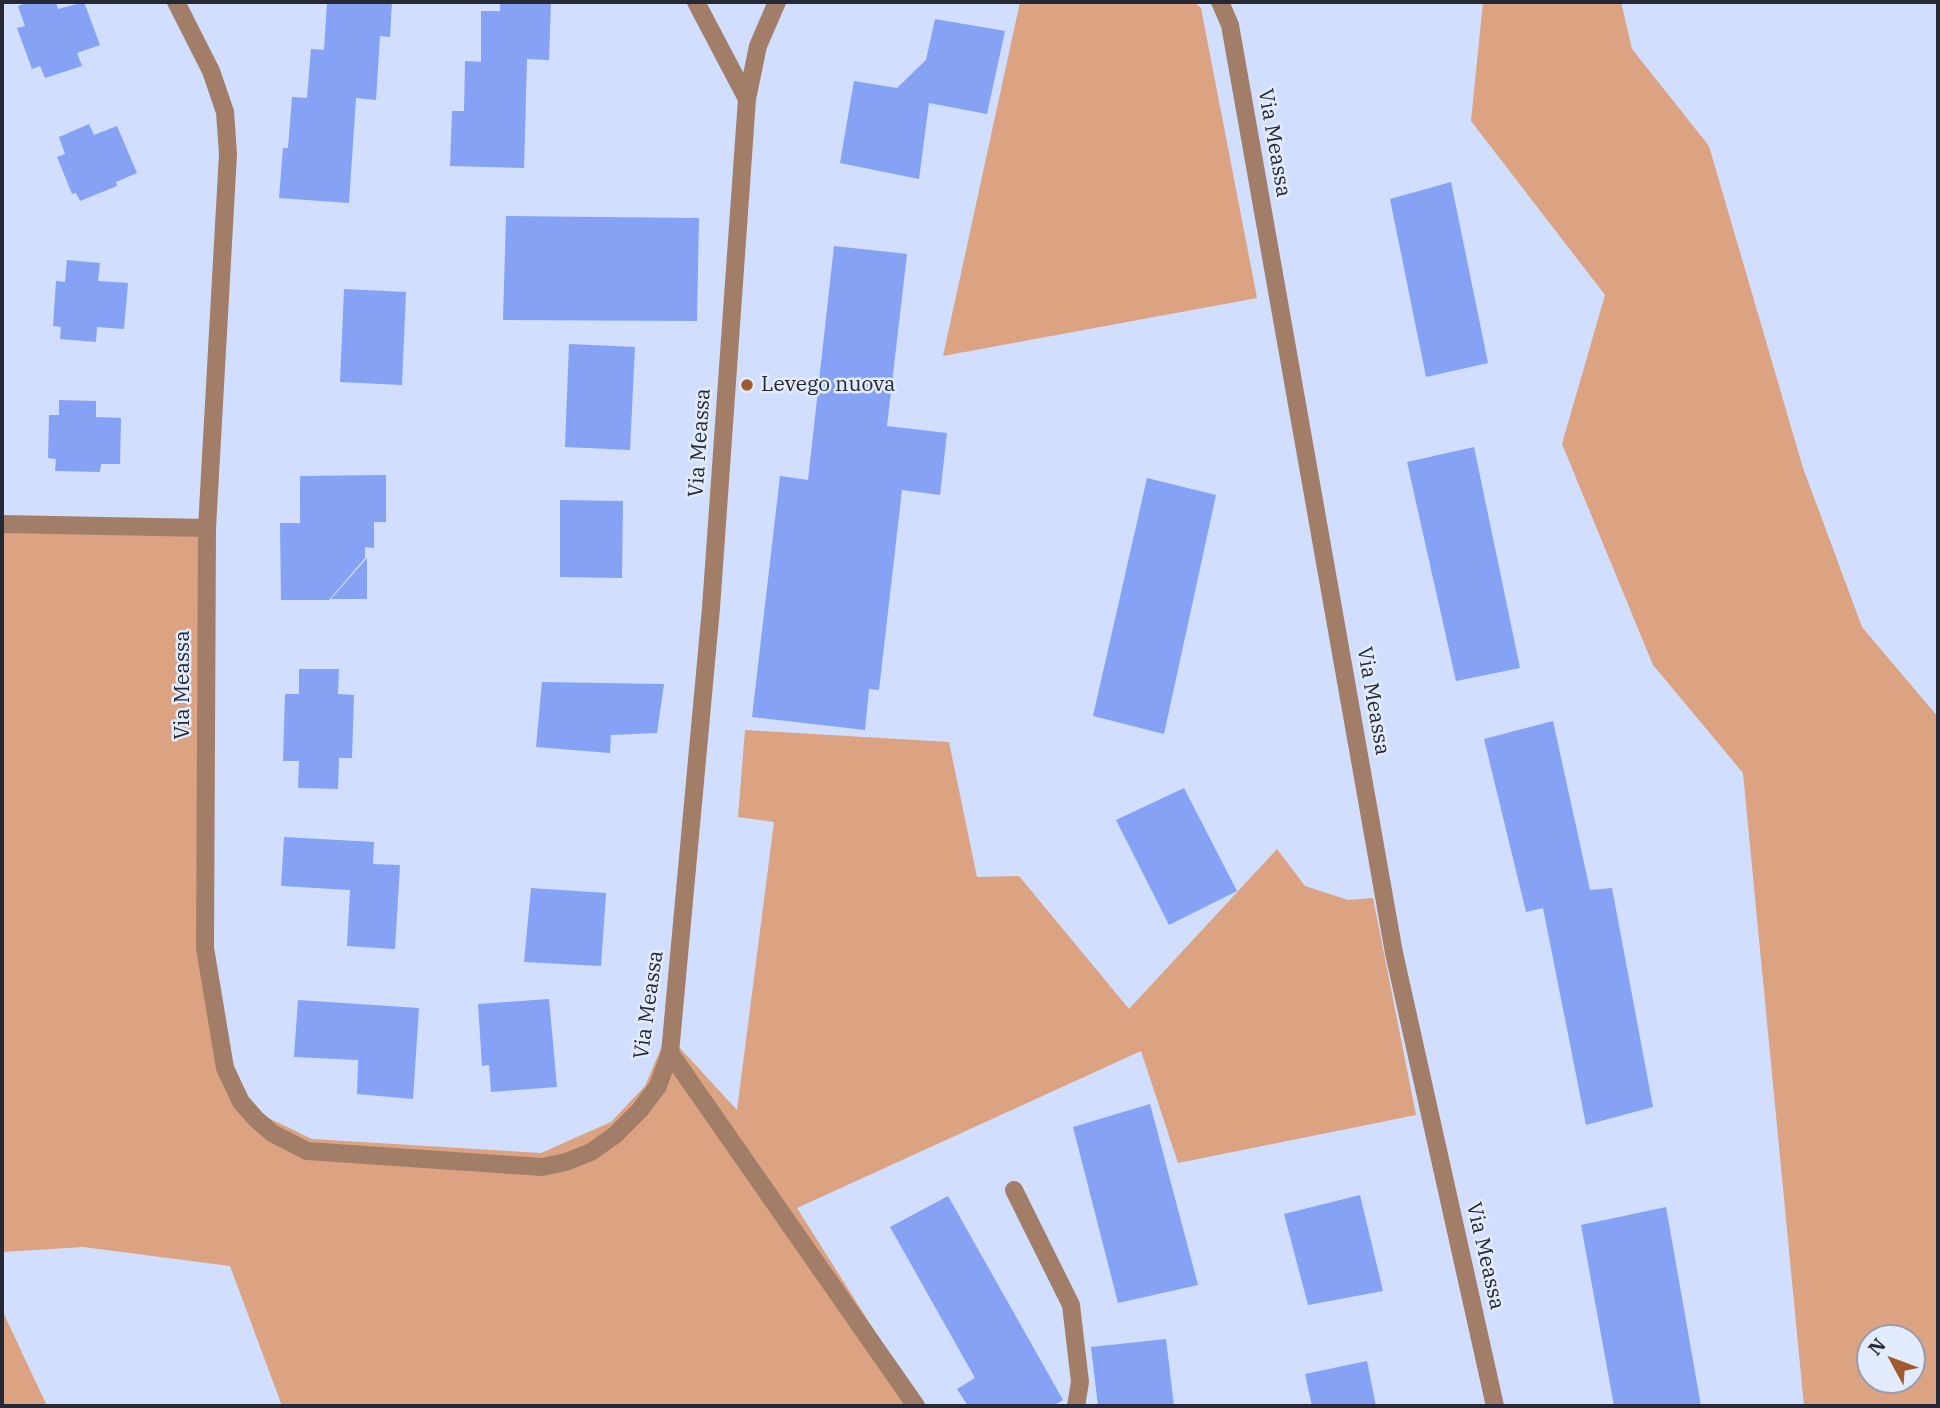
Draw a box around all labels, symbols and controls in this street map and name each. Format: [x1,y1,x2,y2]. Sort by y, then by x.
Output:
street label: Via Meassa [1252,87,1296,199]
place label: Levego nuova [761,372,895,398]
marker: Levego nuova [739,377,755,393]
street label: Via Meassa [684,387,716,499]
street label: Via Meassa [170,630,196,740]
street label: Via Meassa [1351,645,1395,757]
street label: Via Meassa [629,949,669,1061]
street label: Via Meassa [1460,1200,1510,1312]
north arrow [1856,1324,1926,1394]
text: N [1863,1333,1891,1360]

